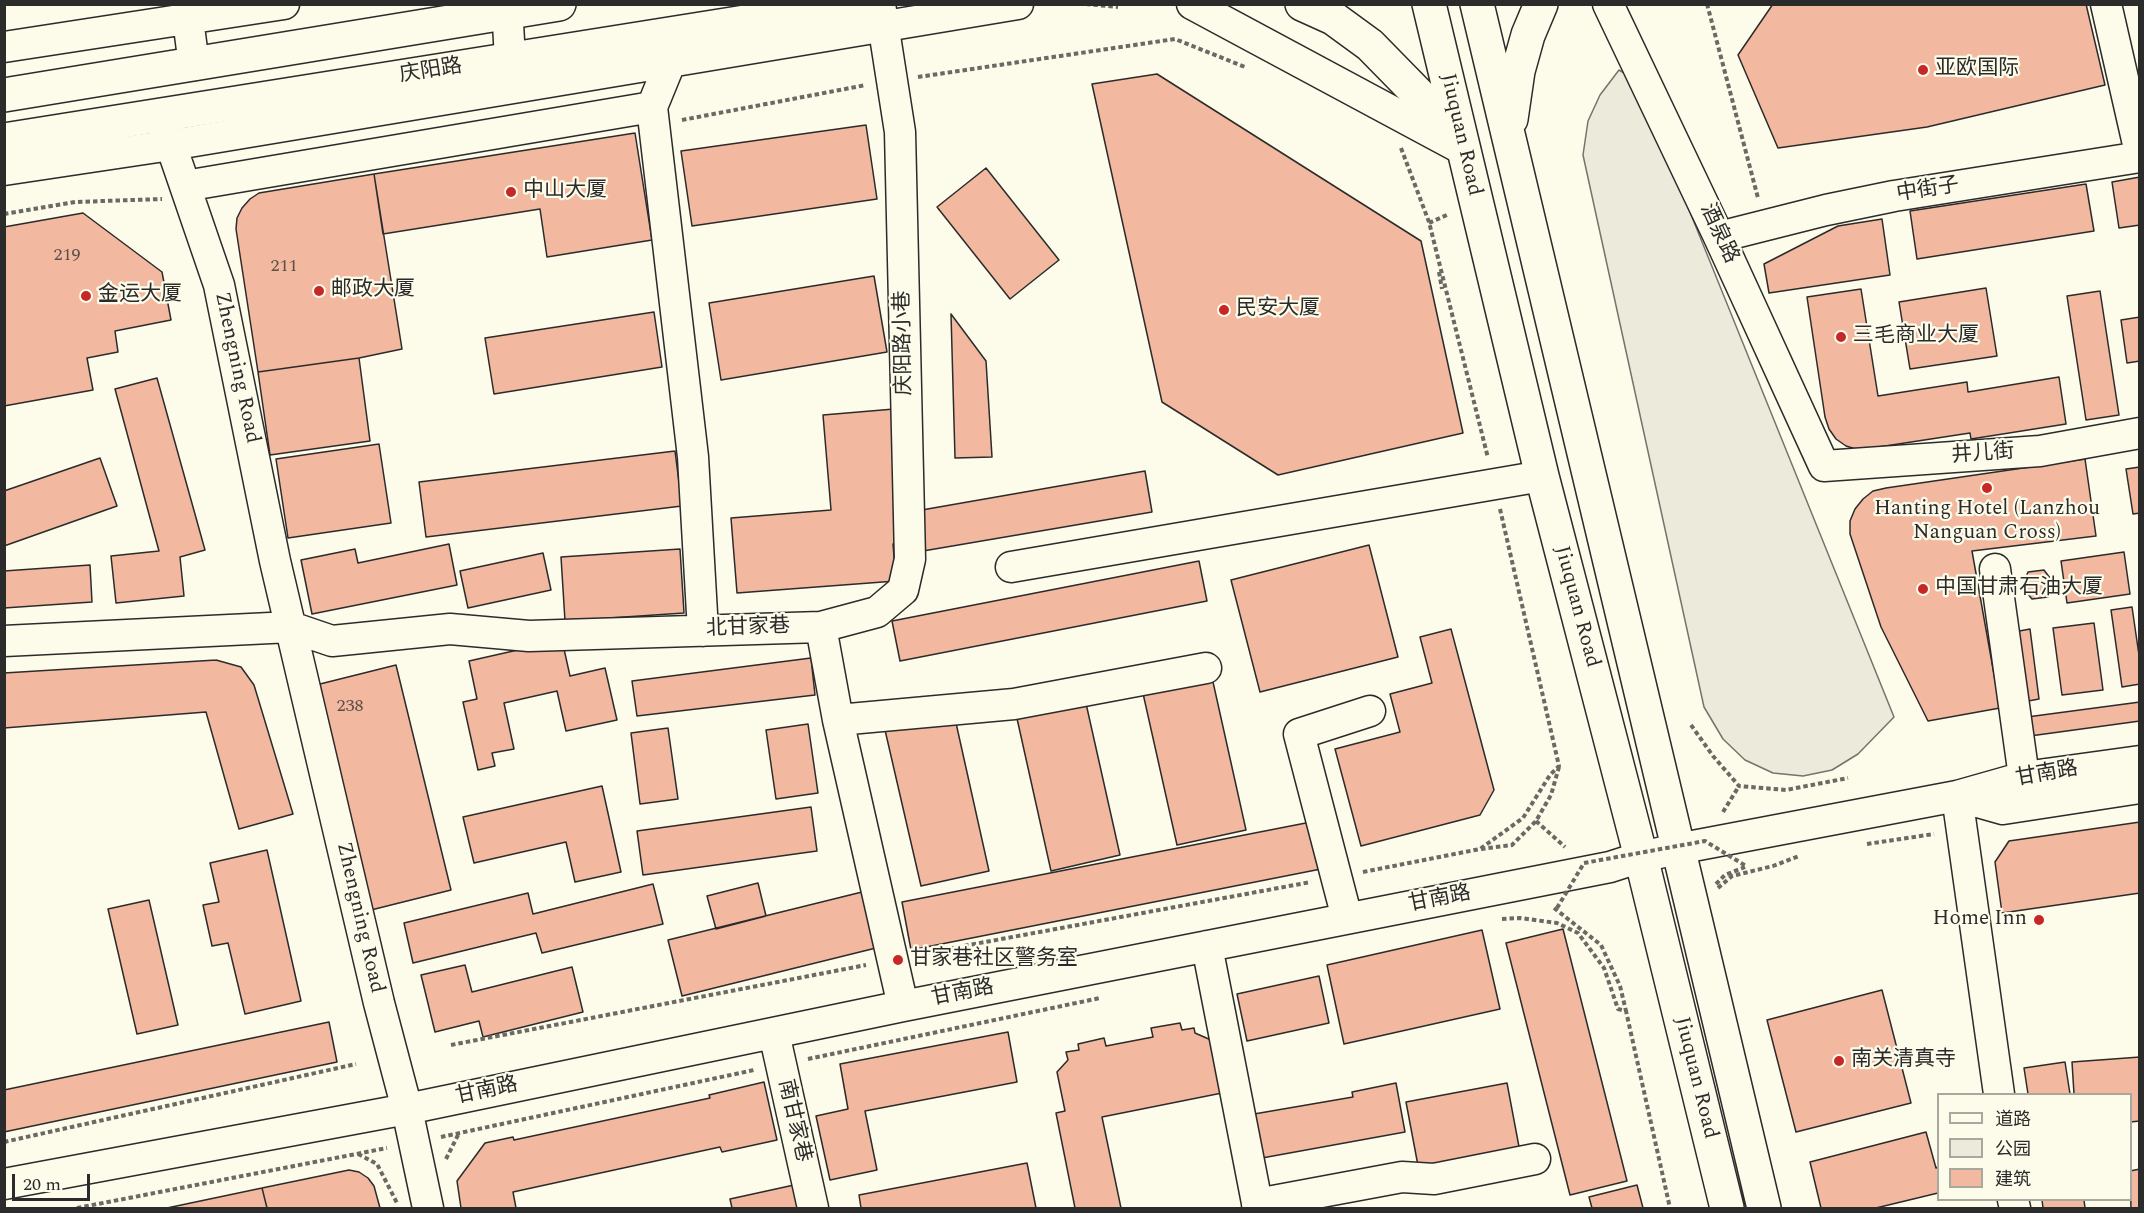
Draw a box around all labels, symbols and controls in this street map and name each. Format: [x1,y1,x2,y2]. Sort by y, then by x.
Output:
street label: 庆阳路 [398,55,464,89]
place label: 亚欧国际 [1935,57,2019,83]
marker: 亚欧国际 [1916,63,1930,77]
street label: Jiuquan Road [1434,71,1486,199]
street label: 中街子 [1895,174,1961,208]
place label: 中山大厦 [523,179,607,205]
marker: 中山大厦 [504,185,518,199]
street label: 酒泉路 [1693,200,1743,268]
house number: 219 [54,245,80,267]
house number: 211 [271,256,297,278]
place label: 邮政大厦 [331,278,415,304]
place label: 金运大厦 [98,283,182,309]
marker: 邮政大厦 [312,284,326,298]
marker: 金运大厦 [79,289,93,303]
street label: Zhengning Road [208,290,264,446]
street label: 庆阳路小巷 [891,290,919,396]
place label: 民安大厦 [1236,297,1320,323]
marker: 民安大厦 [1217,303,1231,317]
place label: 三毛商业大厦 [1853,324,1979,350]
marker: 三毛商业大厦 [1834,330,1848,344]
street label: 井儿街 [1951,440,2015,470]
marker: Hanting Hotel (Lanzhou Nanguan Cross) [1980,481,1994,495]
place label: Hanting Hotel (Lanzhou Nanguan Cross) [1874,497,2100,547]
street label: Jiuquan Road [1548,543,1604,671]
place label: 中国甘肃石油大厦 [1935,576,2103,602]
marker: 中国甘肃石油大厦 [1916,582,1930,596]
street label: 北甘家巷 [706,615,790,643]
house number: 238 [337,696,363,718]
street label: 甘南路 [2014,757,2080,793]
street label: Zhengning Road [329,840,389,996]
street label: 甘南路 [1407,882,1473,918]
place label: Home Inn [1933,907,2027,933]
marker: Home Inn [2032,913,2046,927]
place label: 甘家巷社区警务室 [910,947,1078,973]
marker: 甘家巷社区警务室 [891,953,905,967]
street label: 甘南路 [930,976,996,1012]
street label: Jiuquan Road [1668,1014,1722,1142]
place label: 南关清真寺 [1851,1048,1956,1074]
marker: 南关清真寺 [1832,1054,1846,1068]
street label: 甘南路 [454,1073,520,1111]
street label: 南甘家巷 [771,1077,815,1165]
legend [1937,1093,2132,1201]
text: 道路 [1995,1106,2031,1133]
text: 公园 [1995,1136,2031,1163]
scale bar [15,1162,93,1200]
text: 建筑 [1995,1166,2031,1193]
text: 20 m [23,1171,61,1198]

